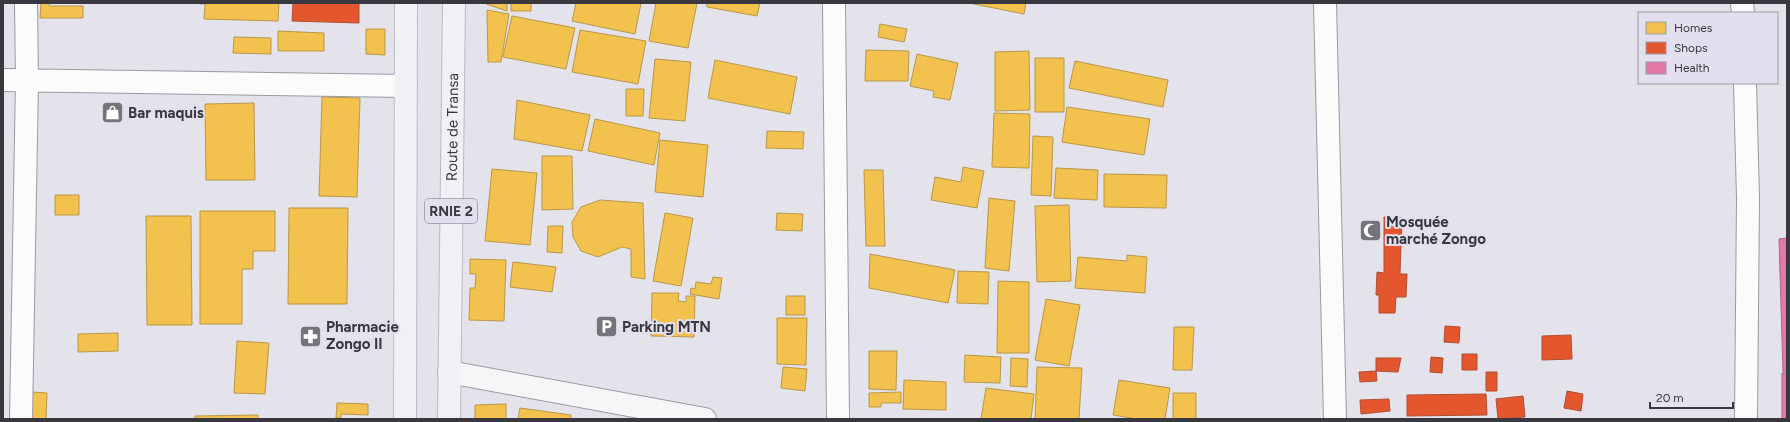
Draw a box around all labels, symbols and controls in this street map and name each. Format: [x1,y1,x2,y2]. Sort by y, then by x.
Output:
legend [1638,12,1778,84]
text: Homes [1674,21,1713,35]
text: Shops [1674,41,1708,55]
text: Health [1674,61,1710,75]
street label: Route de Transa [443,73,462,181]
shop icon: Bar maquis [99,100,125,126]
place label: Bar maquis [128,104,204,122]
road number: RNIE 2 [425,199,477,223]
place label: Mosquée marché Zongo [1386,213,1486,248]
mosque icon: Mosquée marché Zongo [1358,218,1384,244]
parking icon: Parking MTN [593,314,619,340]
place label: Pharmacie Zongo II [326,318,399,353]
place label: Parking MTN [622,318,711,336]
pharmacy icon: Pharmacie Zongo II [297,323,323,349]
scale bar [1650,384,1733,410]
text: 20 m [1656,391,1684,405]

